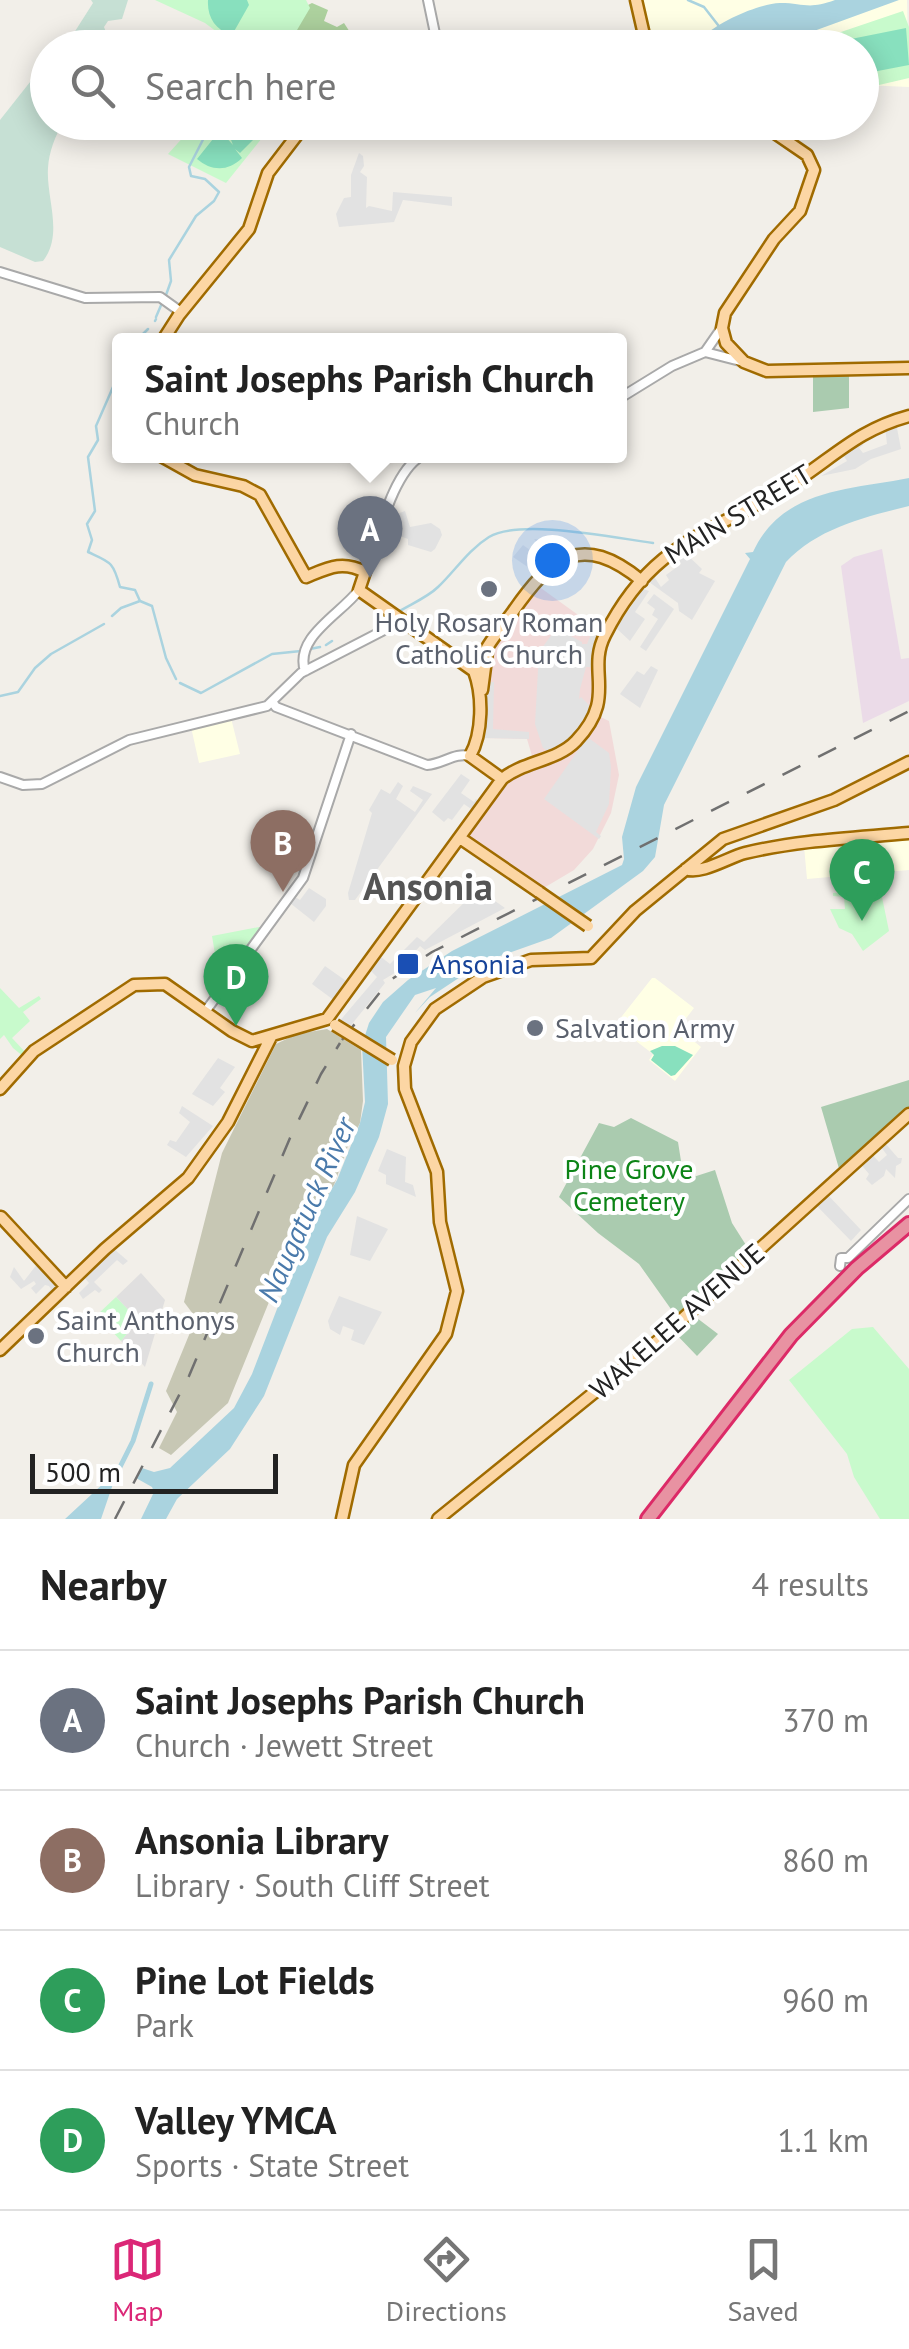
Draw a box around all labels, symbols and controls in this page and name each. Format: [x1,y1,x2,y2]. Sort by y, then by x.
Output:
search box [30,30,879,140]
icon: search [65,58,120,113]
text: Search here [145,61,337,110]
popup [112,333,627,463]
text: Saint Josephs Parish Church [145,353,594,402]
text: Church [145,402,240,444]
street label: MAIN STREET [657,455,819,572]
pin: A [338,496,402,578]
your location [527,535,578,586]
marker: Holy Rosary Roman Catholic Church [478,578,500,600]
place label: Holy Rosary Roman Catholic Church [375,603,603,672]
pin: B [250,810,316,892]
pin: C [830,838,894,921]
district label: Ansonia [363,861,493,910]
pin: D [204,944,268,1026]
place label: Ansonia [430,945,525,982]
marker: Ansonia [395,951,421,977]
place label: Salvation Army [555,1009,735,1046]
marker: Salvation Army [524,1017,546,1039]
water label: Naugatuck River [248,1109,365,1308]
park label: Pine Grove Cemetery [565,1150,693,1219]
street label: WAKELEE AVENUE [581,1234,772,1407]
place label: Saint Anthonys Church [56,1301,235,1370]
marker: Saint Anthonys Church [25,1325,47,1347]
scale bar [30,1449,278,1494]
text: 500 m [45,1453,121,1490]
text: Nearby [40,1557,167,1612]
text: 4 results [751,1563,869,1605]
text: Saint Josephs Parish Church [135,1675,585,1724]
text: A [63,1699,82,1741]
text: 370 m [782,1699,869,1741]
text: Church · Jewett Street [135,1724,433,1766]
text: Ansonia Library [135,1815,388,1864]
text: B [63,1839,82,1881]
text: 860 m [782,1839,869,1881]
text: Library · South Cliff Street [135,1864,490,1906]
text: Pine Lot Fields [135,1955,375,2004]
text: C [64,1979,81,2021]
text: 960 m [782,1979,869,2021]
text: Park [135,2004,194,2046]
text: Valley YMCA [135,2095,336,2144]
text: D [62,2119,83,2161]
text: 1.1 km [777,2119,869,2161]
text: Sports · State Street [135,2144,409,2186]
tab: Map [110,2232,165,2329]
tab: Directions [386,2232,507,2329]
tab: Saved [727,2232,799,2329]

